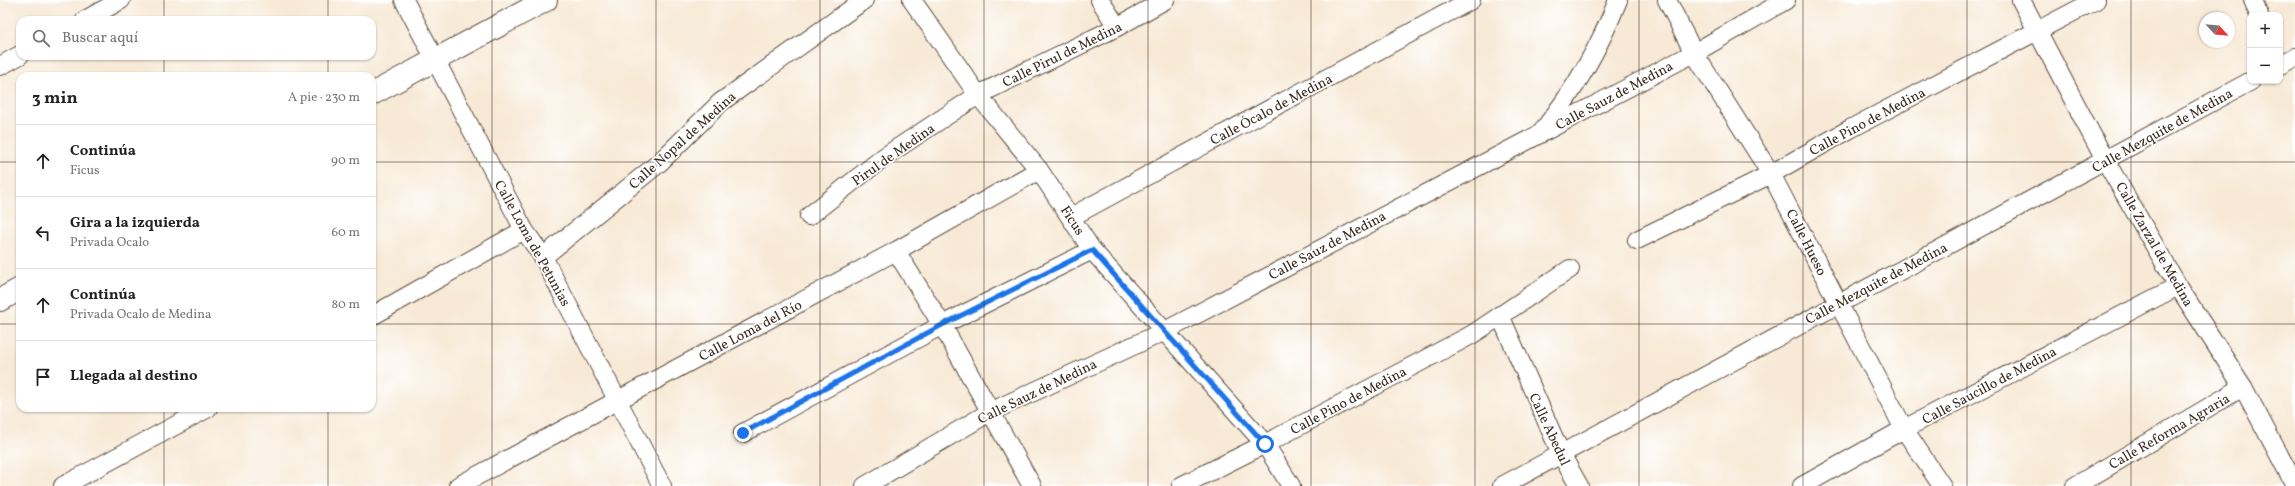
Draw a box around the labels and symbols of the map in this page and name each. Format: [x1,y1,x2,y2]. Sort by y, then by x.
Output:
north arrow [2199,12,2235,48]
street label: Calle Pirul de Medina [1000,18,1126,93]
street label: Calle Sauz de Medina [1553,57,1677,135]
street label: Calle Ócalo de Medina [1207,69,1336,151]
street label: Calle Pino de Medina [1806,84,1929,161]
street label: Calle Mezquite de Medina [2089,85,2237,178]
street label: Calle Nopal de Medina [625,88,741,194]
street label: Pirul de Medina [849,120,939,191]
street label: Calle Loma de Petunias [489,177,574,310]
street label: Calle Zarzal de Medina [2110,179,2197,310]
street label: Ficus [1055,202,1088,239]
street label: Calle Hueso [1781,206,1831,279]
street label: Calle Sauz de Medina [1266,207,1390,285]
street label: Calle Mezquite de Medina [1802,239,1951,330]
street label: Calle Loma del Río [696,296,806,367]
street label: Calle Saucillo de Medina [1919,343,2060,430]
street label: Calle Sauz de Medina [975,355,1100,429]
street label: Calle Pino de Medina [1287,363,1410,440]
street label: Calle Abedul [1524,390,1574,469]
street label: Calle Reforma Agraria [2106,390,2234,475]
route end [734,424,752,442]
route start [1256,435,1274,453]

